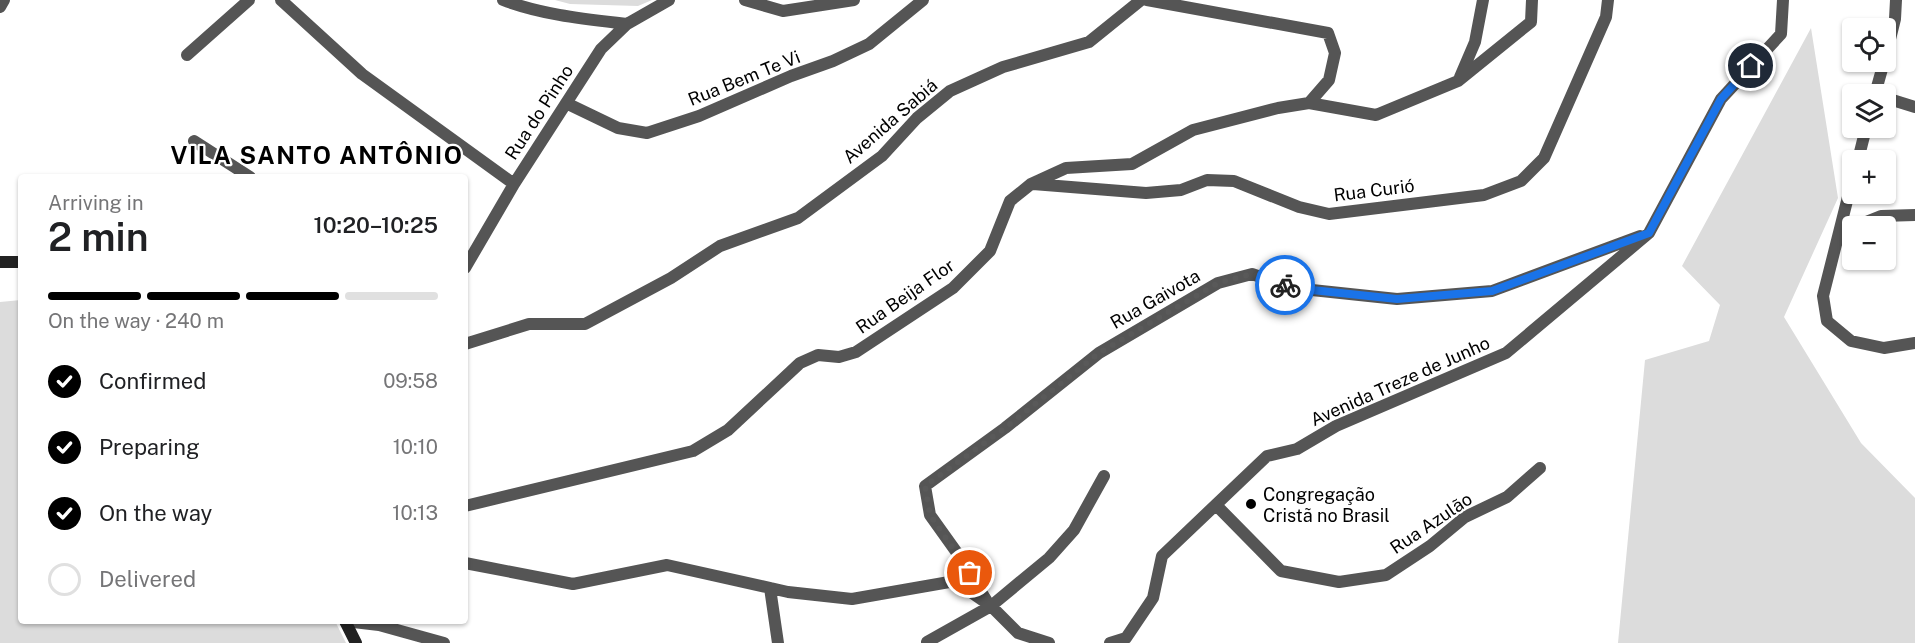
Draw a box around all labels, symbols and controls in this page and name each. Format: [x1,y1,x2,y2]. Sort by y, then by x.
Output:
map controls [1842,18,1896,270]
button: locate [1842,18,1896,72]
pin [1725,40,1776,91]
street label: Rua Bem Te Vi [685,46,803,110]
icon: home [1734,49,1767,82]
street label: Rua do Pinho [501,61,577,163]
street label: Avenida Sabiá [839,74,941,168]
button: layers [1842,84,1896,138]
district label: VILA SANTO ANTÔNIO [171,141,463,169]
button: + [1842,150,1896,204]
street label: Rua Curió [1332,175,1416,205]
text: Arriving in [48,191,143,215]
text: 10:20–10:25 [313,212,438,238]
text: 2 min [48,214,149,260]
button: − [1842,216,1896,270]
street label: Rua Beija Flor [852,254,958,338]
courier [1255,255,1315,315]
street label: Rua Gaivota [1106,265,1204,333]
icon: bike [1269,269,1302,302]
text: On the way · 240 m [48,309,224,333]
street label: Avenida Treze de Junho [1307,332,1493,430]
icon: check [48,365,81,398]
text: Confirmed [99,368,206,394]
text: 09:58 [383,369,438,393]
icon: check [48,431,81,464]
text: Preparing [99,434,200,460]
text: 10:10 [393,435,438,459]
place label: Congregação Cristã no Brasil [1263,484,1390,526]
street label: Rua Azulão [1386,488,1476,558]
icon: check [48,497,81,530]
marker: Congregação Cristã no Brasil [1244,497,1258,511]
text: On the way [99,500,212,526]
text: 10:13 [392,501,438,525]
pin [944,547,995,598]
icon: bag [953,556,986,589]
text: Delivered [99,566,196,592]

